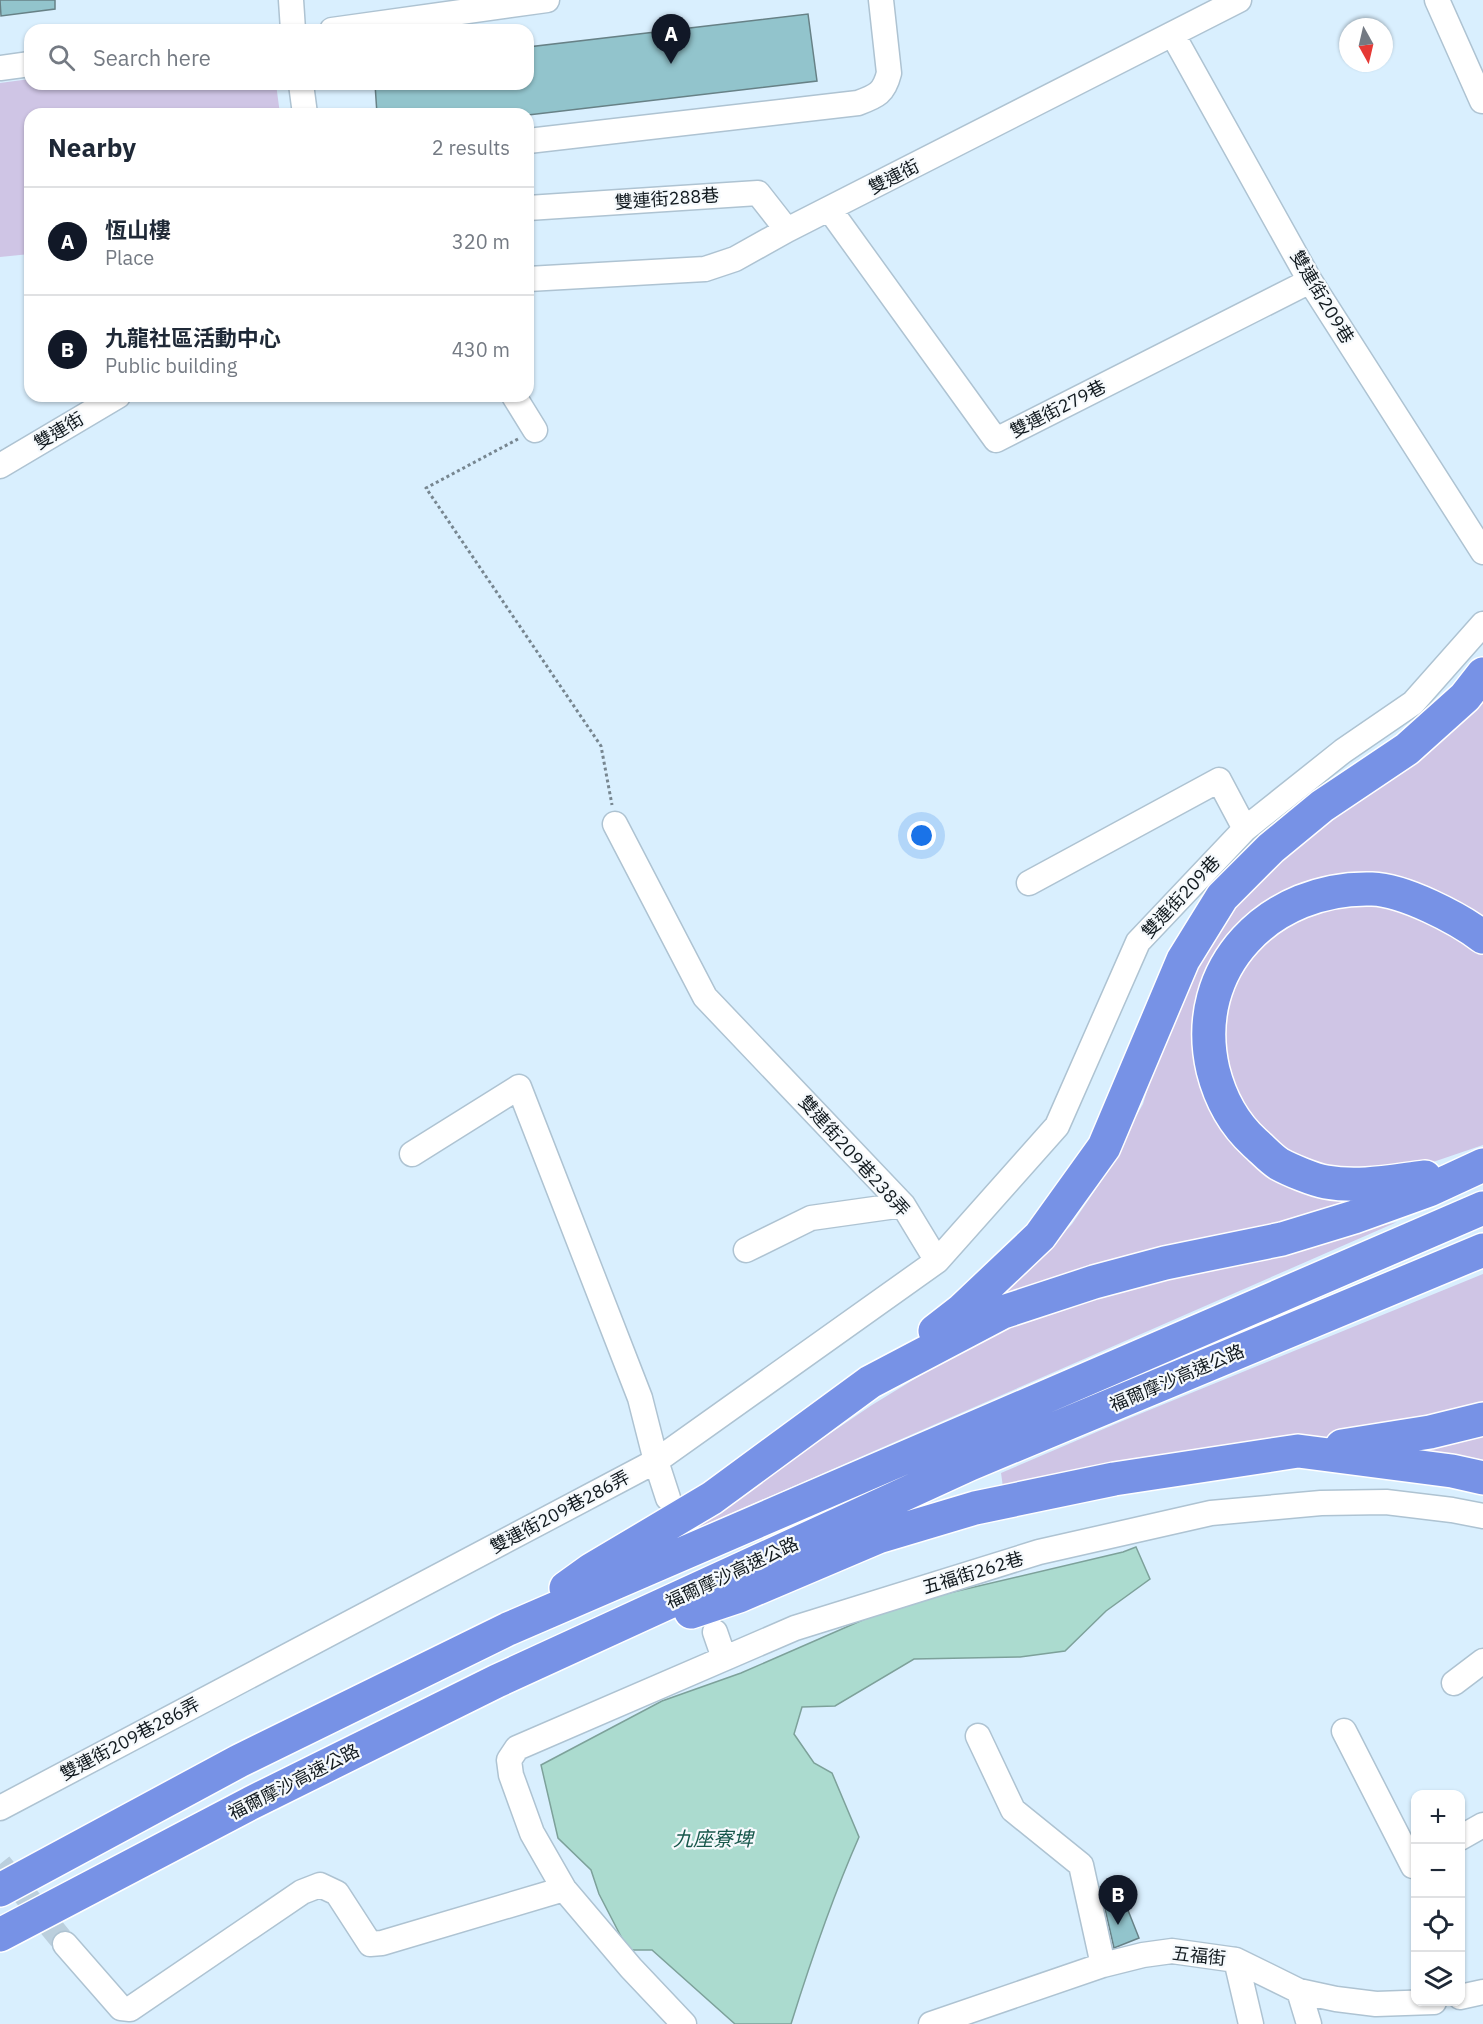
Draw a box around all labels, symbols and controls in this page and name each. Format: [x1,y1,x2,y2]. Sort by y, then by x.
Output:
pin: A [652,14,690,64]
north arrow [1339,18,1393,72]
search box [24,24,534,90]
icon: search [45,41,78,74]
text: Search here [93,43,211,72]
text: Nearby [48,130,136,164]
text: 2 results [432,134,510,161]
street label: 雙連街 [864,154,923,199]
street label: 雙連街288巷 [614,183,720,214]
text: 恆山樓 [105,215,171,244]
text: A [61,228,74,255]
text: 320 m [452,228,510,255]
text: Place [105,244,154,271]
street label: 雙連街209巷 [1286,246,1359,347]
text: 九龍社區活動中心 [105,323,281,352]
text: B [61,336,74,363]
text: 430 m [452,336,510,363]
text: Public building [105,352,237,379]
street label: 雙連街279巷 [1006,375,1110,443]
street label: 雙連街 [30,407,88,454]
your location [907,821,936,850]
street label: 雙連街209巷 [1137,851,1225,943]
street label: 雙連街209巷238弄 [794,1090,915,1221]
street label: 福爾摩沙高速公路 [1106,1339,1248,1416]
street label: 雙連街209巷286弄 [486,1465,634,1558]
street label: 福爾摩沙高速公路 [662,1532,802,1613]
street label: 五福街262巷 [920,1546,1026,1599]
street label: 雙連街209巷286弄 [56,1692,204,1785]
street label: 福爾摩沙高速公路 [224,1739,363,1824]
map controls [1411,1790,1465,2006]
button: + [1411,1790,1465,1844]
water label: 九座寮埤 [673,1825,755,1852]
button: − [1411,1844,1465,1898]
pin: B [1098,1876,1138,1925]
button: locate [1411,1898,1465,1952]
street label: 五福街 [1171,1941,1227,1970]
button: layers [1411,1952,1465,2006]

